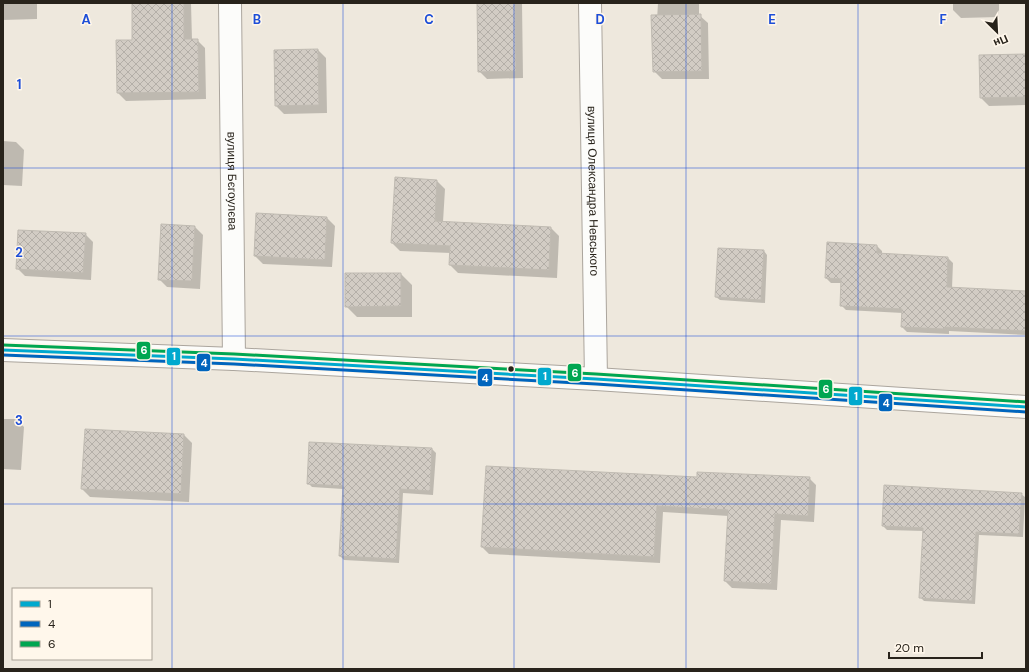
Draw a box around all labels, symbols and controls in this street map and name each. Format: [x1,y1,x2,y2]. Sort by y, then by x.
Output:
text: A [81,11,91,28]
text: B [253,11,261,28]
text: C [424,11,434,28]
text: D [595,11,605,28]
text: E [768,11,776,28]
text: F [939,11,947,28]
north arrow [977,12,1017,52]
text: Пн [992,32,1011,50]
text: 1 [17,76,21,93]
street label: вулиця Олександра Невського [584,106,602,276]
street label: вулиця Бєгоулєва [223,132,241,231]
text: 2 [15,244,23,261]
line badge: 6 [136,341,151,360]
text: 6 [141,343,148,357]
line badge: 1 [166,347,181,366]
text: 1 [172,349,176,363]
line badge: 4 [196,353,211,372]
text: 4 [200,356,208,370]
line badge: 6 [567,363,582,382]
unlabelled marker [506,364,516,374]
text: 6 [572,366,579,380]
line badge: 1 [537,367,552,386]
line badge: 4 [477,368,493,387]
text: 1 [543,369,547,383]
text: 4 [481,371,489,385]
line badge: 6 [818,379,833,399]
text: 6 [823,382,830,396]
line badge: 1 [848,386,863,406]
text: 1 [854,389,858,403]
line badge: 4 [878,393,893,412]
text: 4 [882,396,890,410]
text: 3 [15,412,23,429]
legend [12,588,152,660]
text: 1 [48,596,52,612]
text: 4 [48,616,55,632]
scale bar [889,634,982,660]
text: 6 [48,636,56,652]
text: 20 m [895,640,924,656]

